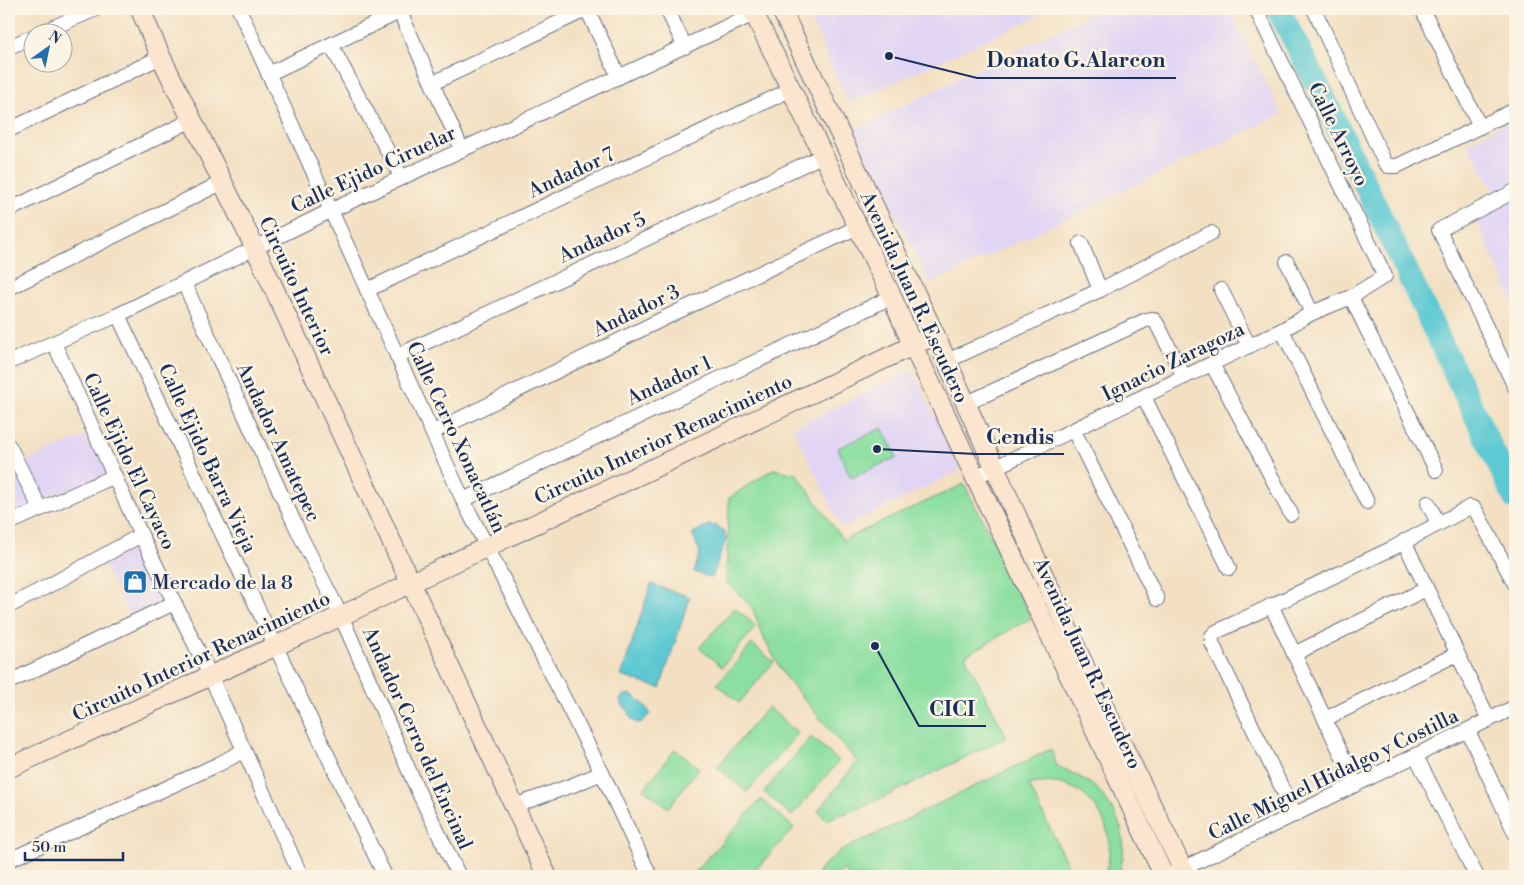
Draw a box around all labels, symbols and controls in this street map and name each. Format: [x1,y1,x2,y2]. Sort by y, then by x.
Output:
north arrow [22,22,72,72]
text: N [45,27,64,49]
callout: Donato G.Alarcon [977,42,1176,78]
text: Donato G.Alarcon [987,48,1166,74]
street label: Calle Arroyo [1302,79,1374,191]
street label: Calle Ejido Ciruelar [287,121,461,220]
street label: Andador 7 [523,142,619,205]
street label: Avenida Juan R. Escudero [853,187,974,407]
street label: Andador 5 [554,207,650,270]
street label: Circuito Interior [252,213,339,361]
street label: Andador 3 [588,280,684,344]
street label: Ignacio Zaragoza [1098,317,1250,408]
street label: Calle Cerro Xonacatlán [400,338,511,537]
street label: Andador 1 [622,351,717,412]
street label: Andador Amatepec [229,358,325,526]
street label: Calle Ejido Barra Vieja [152,360,262,558]
street label: Calle Ejido El Cayaco [77,369,181,554]
street label: Circuito Interior Renacimiento [531,370,797,511]
callout: Cendis [976,418,1064,454]
text: Cendis [986,425,1054,451]
street label: Avenida Juan R. Escudero [1026,553,1147,773]
shop icon: Mercado de la 8 [122,569,148,595]
place label: Mercado de la 8 [152,571,293,596]
street label: Circuito Interior Renacimiento [69,587,335,728]
street label: Andador Cerro del Encinal [356,623,477,854]
callout: CICI [919,690,986,726]
text: CICI [929,697,975,723]
street label: Calle Miguel Hidalgo y Costilla [1204,703,1464,847]
scale bar [25,830,122,862]
text: 50 m [32,838,66,857]

